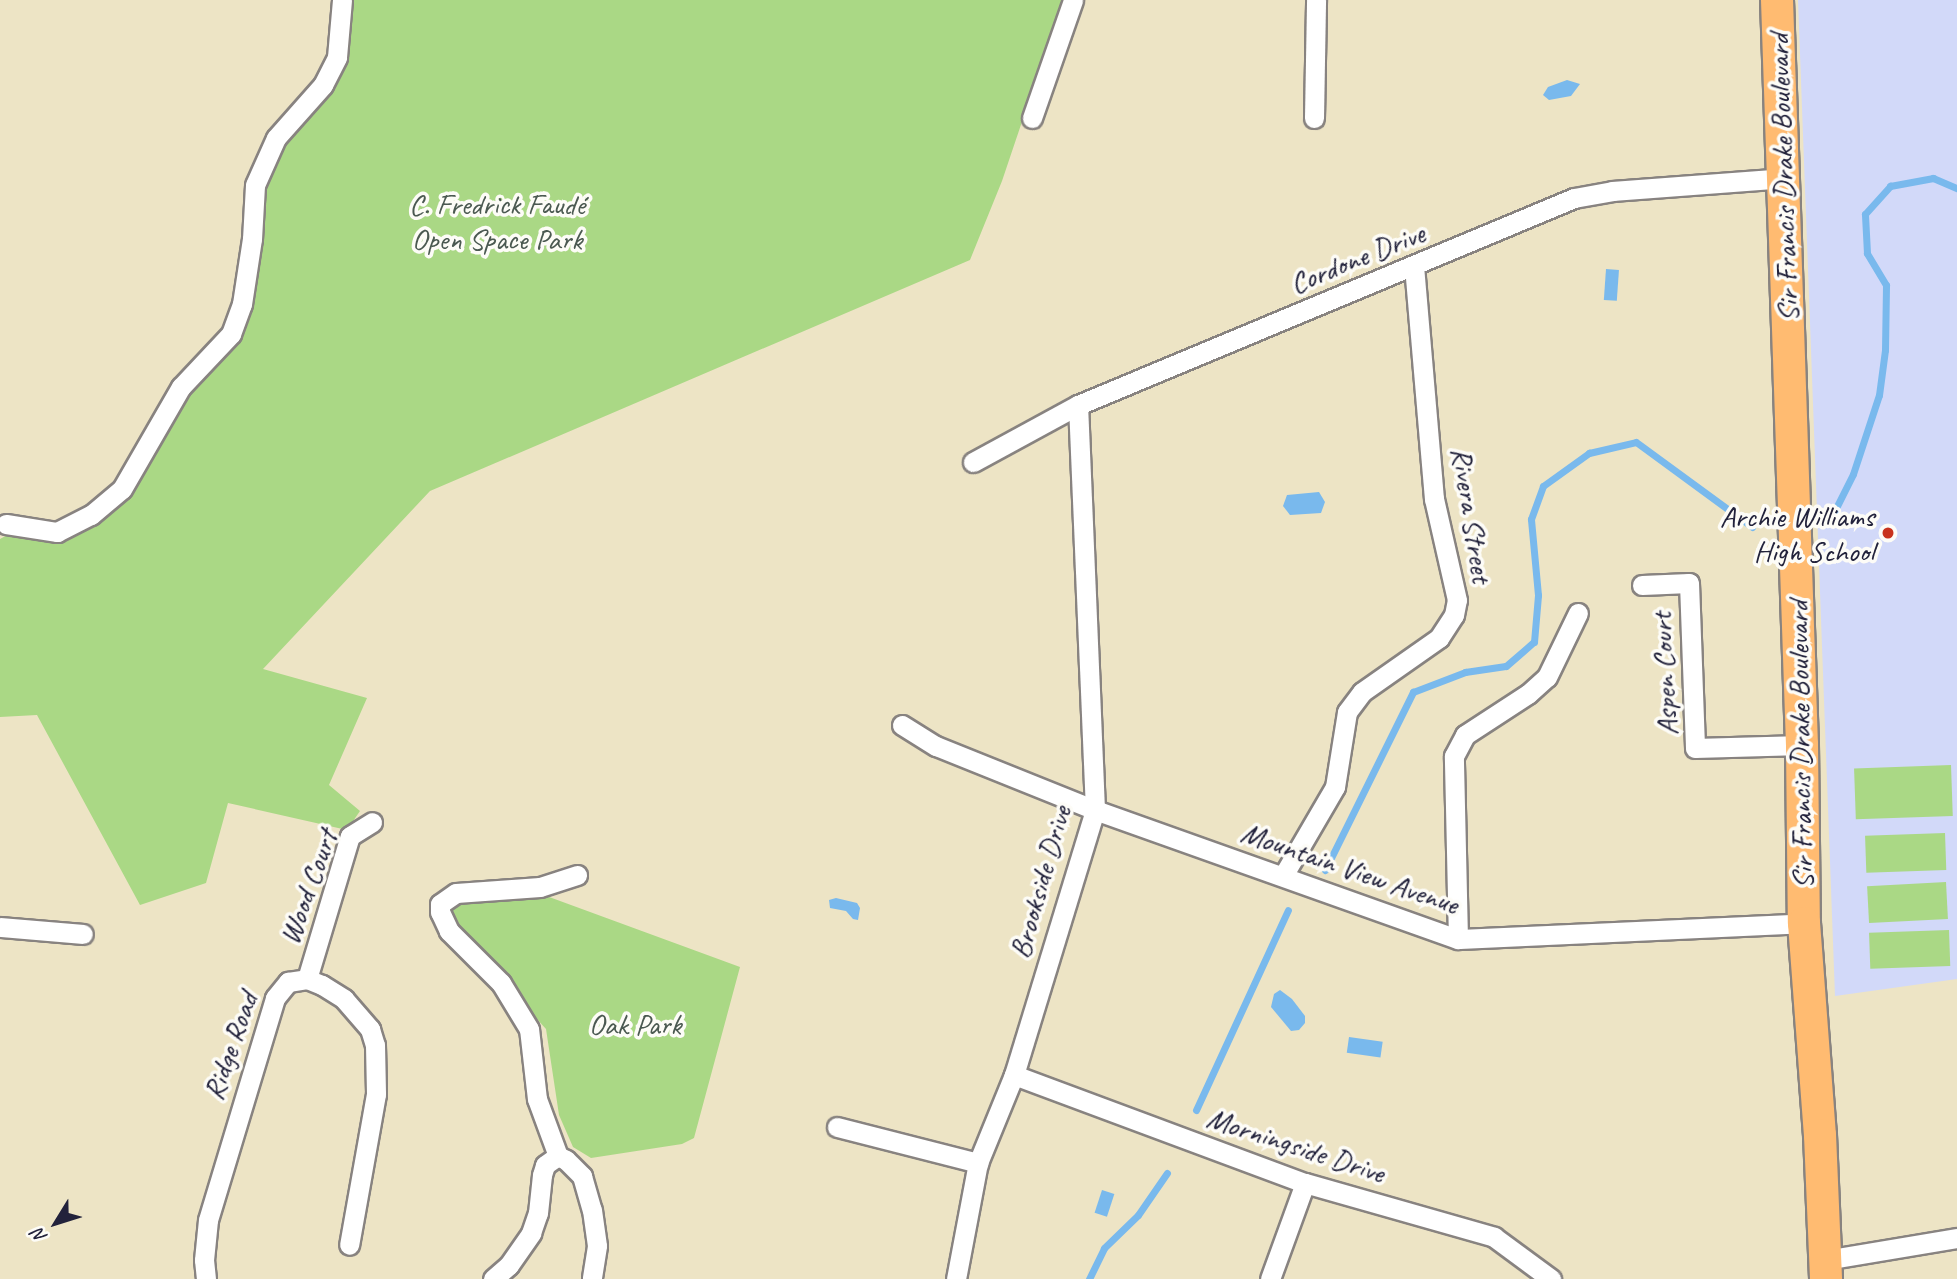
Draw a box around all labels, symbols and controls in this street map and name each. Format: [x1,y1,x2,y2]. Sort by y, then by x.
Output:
street label: Sir Francis Drake Boulevard [1760,32,1806,324]
park label: C. Fredrick Faudé Open Space Park [409,186,585,256]
street label: Cordone Drive [1284,215,1430,301]
street label: Rivera Street [1443,444,1501,586]
place label: Archie Williams High School [1718,498,1874,568]
marker: Archie Williams High School [1880,525,1896,541]
street label: Sir Francis Drake Boulevard [1779,599,1821,891]
street label: Aspen Court [1643,611,1685,737]
street label: Brookside Drive [1001,802,1079,962]
street label: Mountain View Avenue [1237,814,1463,922]
street label: Wood Court [271,825,345,949]
street label: Ridge Road [195,987,265,1105]
park label: Oak Park [588,1006,682,1042]
street label: Morningside Drive [1203,1099,1389,1191]
north arrow [21,1188,91,1258]
text: N [26,1224,53,1248]

